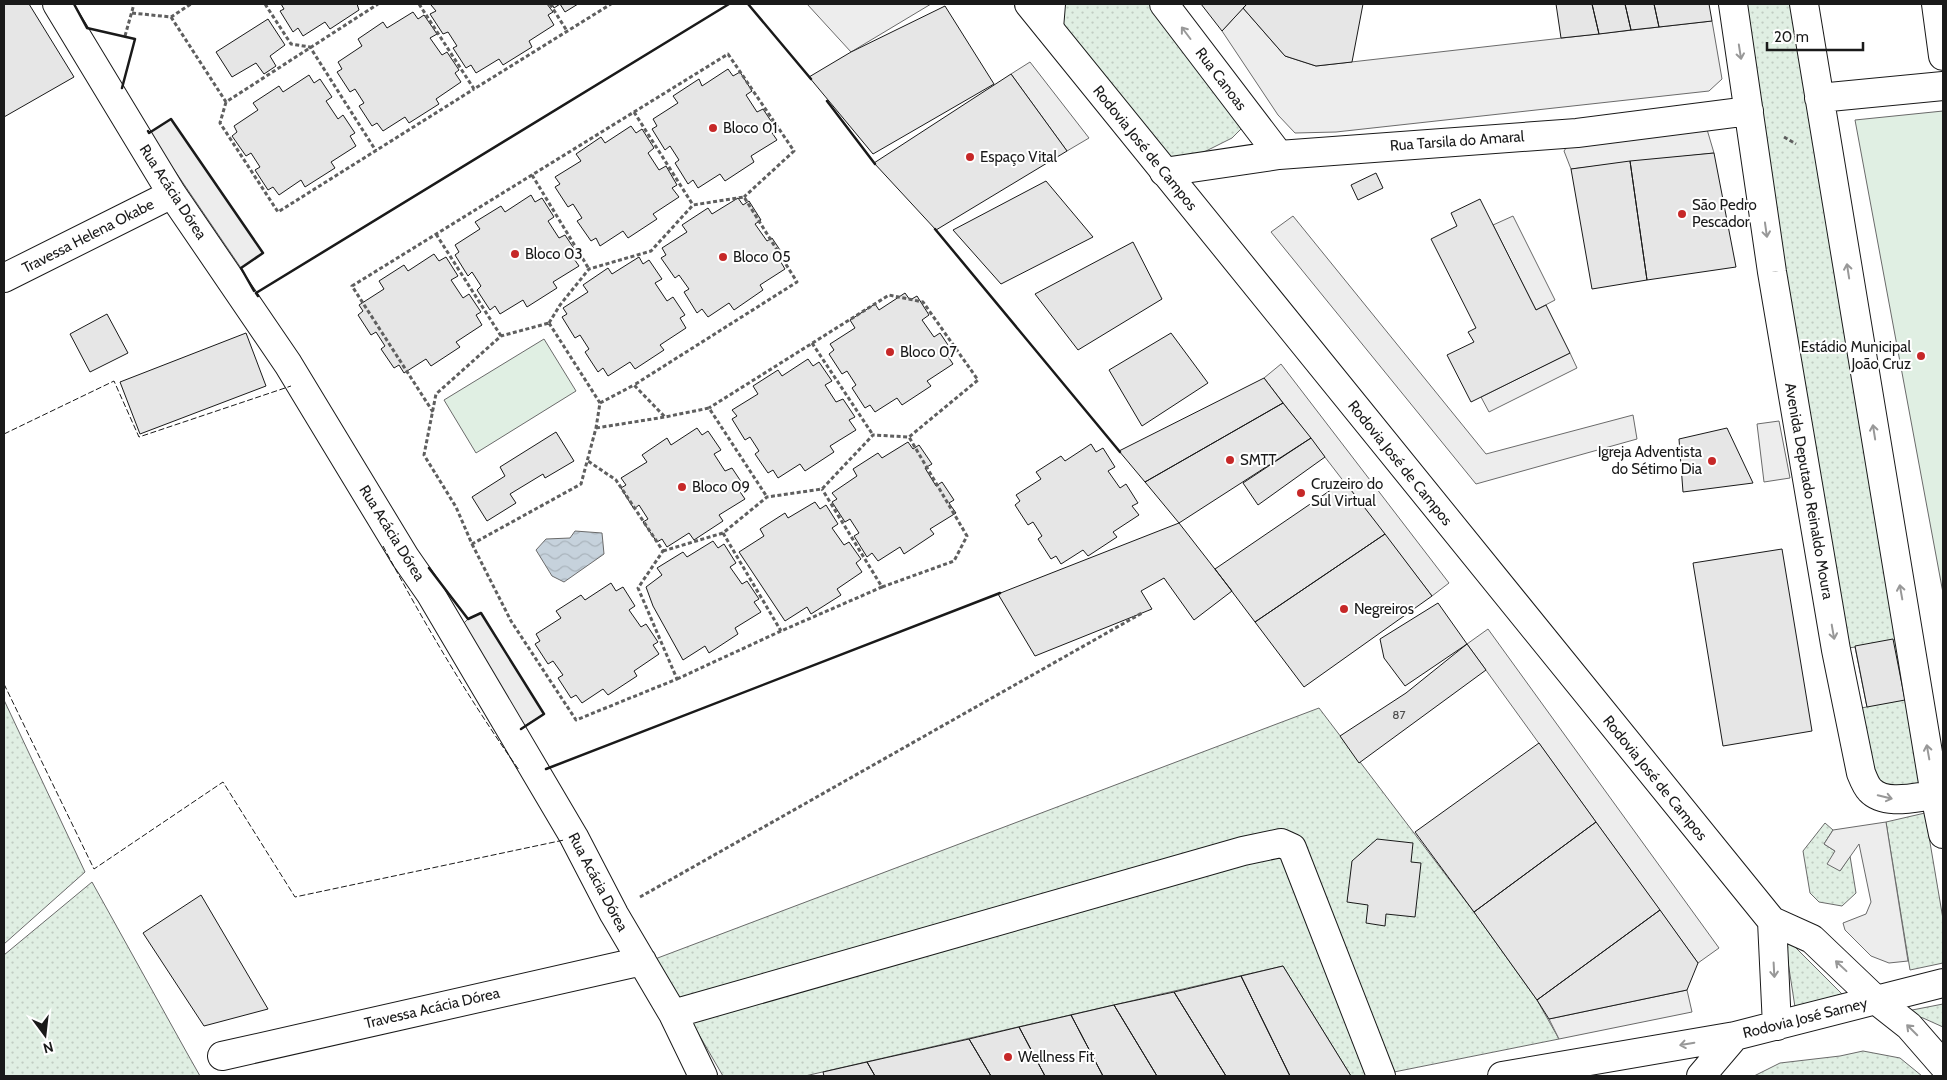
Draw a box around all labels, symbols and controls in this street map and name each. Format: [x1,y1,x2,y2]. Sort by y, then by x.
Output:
scale bar [1767,20,1863,52]
one-way arrow [1181,26,1191,40]
text: 20 m [1774,28,1809,46]
street label: Rua Canoas [1192,44,1250,114]
one-way arrow [1735,44,1745,60]
street label: Rodovia José de Campos [1089,82,1201,214]
place label: Bloco 01 [723,119,777,137]
marker: Bloco 01 [707,122,719,134]
street label: Rua Tarsila do Amaral [1389,127,1525,155]
street label: Rua Acácia Dórea [136,141,211,243]
place label: Espaço Vital [980,148,1058,166]
marker: Espaço Vital [964,151,976,163]
street label: Travessa Helena Okabe [19,195,157,277]
place label: São Pedro Pescador [1692,196,1757,231]
marker: São Pedro Pescador [1676,208,1688,220]
one-way arrow [1761,222,1771,238]
place label: Bloco 03 [525,245,583,263]
marker: Bloco 03 [509,248,521,260]
place label: Bloco 05 [733,248,791,266]
marker: Bloco 05 [717,251,729,263]
one-way arrow [1842,264,1852,280]
place label: Estádio Municipal João Cruz [1801,338,1911,373]
place label: Bloco 07 [900,343,957,361]
marker: Bloco 07 [884,346,896,358]
marker: Estádio Municipal João Cruz [1915,350,1927,362]
street label: Avenida Deputado Reinaldo Moura [1781,381,1837,601]
street label: Rodovia José de Campos [1344,397,1456,529]
one-way arrow [1869,424,1879,440]
place label: Igreja Adventista do Sétimo Dia [1598,443,1703,478]
place label: SMTT [1240,451,1277,469]
marker: SMTT [1224,454,1236,466]
marker: Igreja Adventista do Sétimo Dia [1706,455,1718,467]
place label: Cruzeiro do Sul Virtual [1311,475,1383,510]
place label: Bloco 09 [692,478,750,496]
marker: Bloco 09 [676,481,688,493]
street label: Rua Acácia Dórea [355,482,429,585]
marker: Cruzeiro do Sul Virtual [1295,487,1307,499]
one-way arrow [1895,584,1905,600]
place label: Negreiros [1354,600,1414,618]
marker: Negreiros [1338,603,1350,615]
one-way arrow [1828,624,1838,640]
house number: 87 [1392,707,1406,722]
street label: Rodovia José de Campos [1599,712,1711,844]
one-way arrow [1922,745,1932,761]
one-way arrow [1876,792,1892,802]
street label: Rua Acácia Dórea [564,829,632,935]
one-way arrow [1835,960,1848,972]
one-way arrow [1769,962,1779,978]
street label: Travessa Acácia Dórea [363,983,502,1032]
street label: Rodovia José Sarney [1741,994,1870,1042]
north arrow [20,1010,70,1060]
one-way arrow [1906,1024,1919,1036]
text: N [41,1038,55,1058]
one-way arrow [1679,1040,1695,1050]
place label: Wellness Fit [1018,1048,1094,1066]
marker: Wellness Fit [1002,1051,1014,1063]

